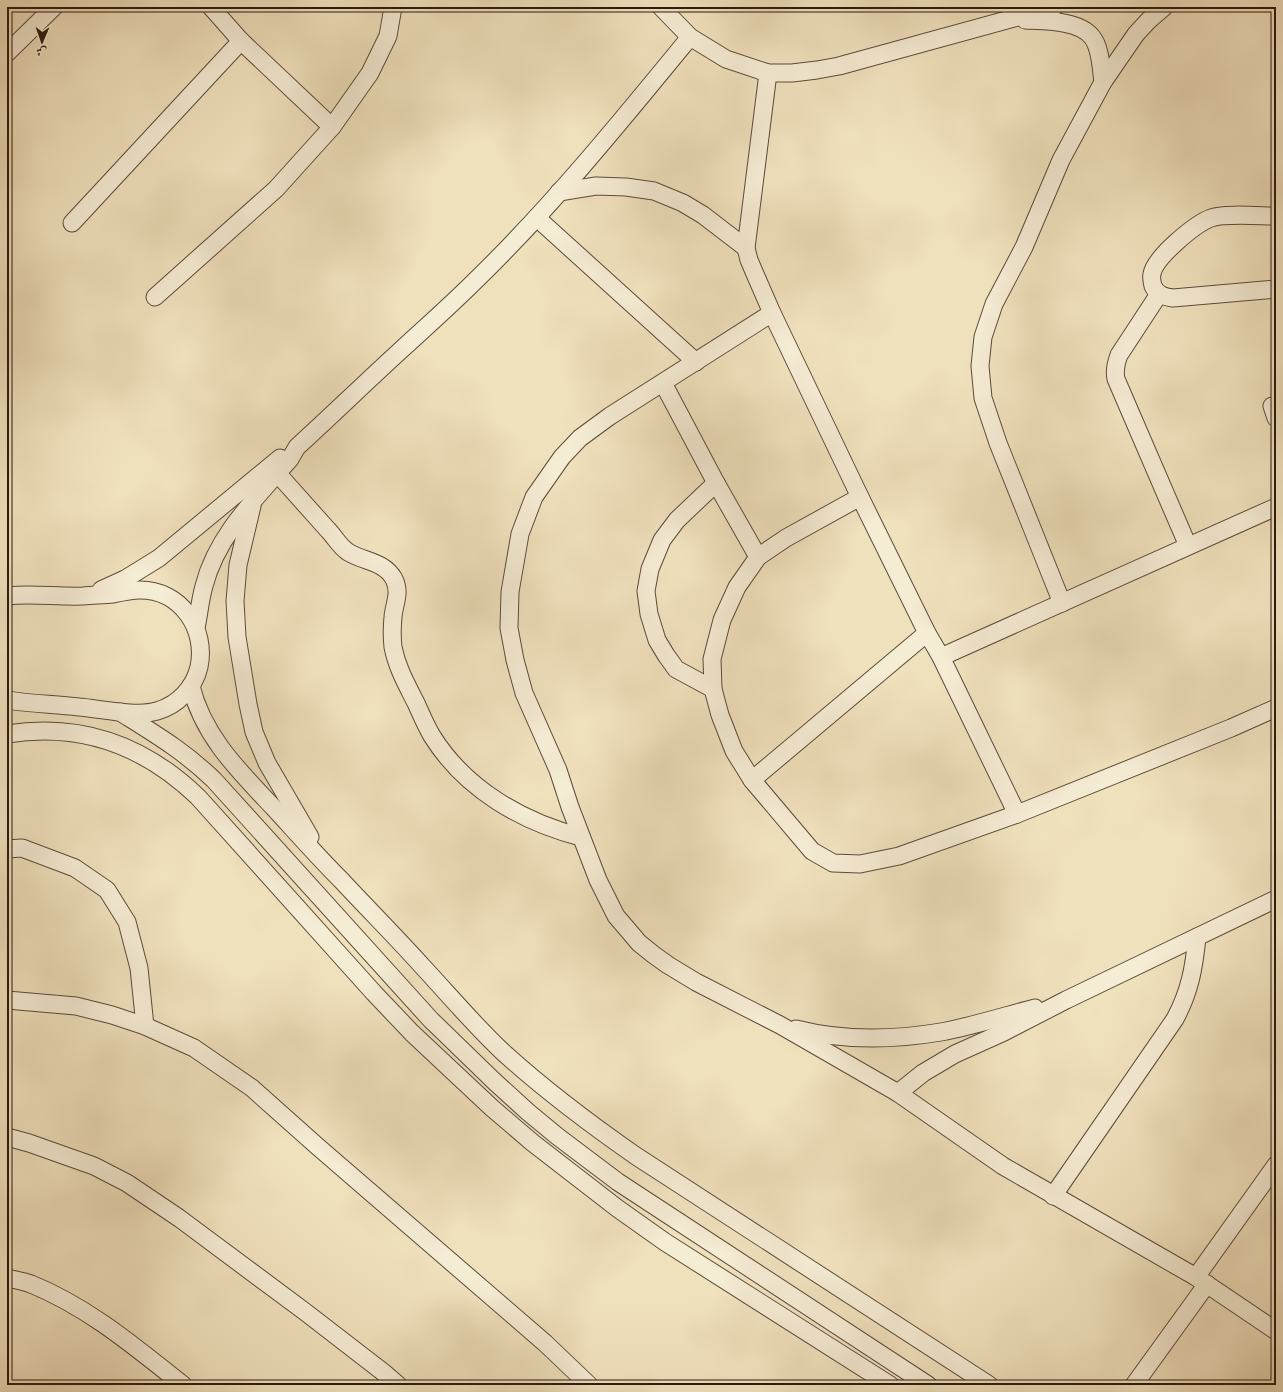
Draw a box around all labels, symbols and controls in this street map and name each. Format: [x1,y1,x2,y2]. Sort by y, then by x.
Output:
north arrow [22,22,62,62]
text: ش [36,45,47,59]

